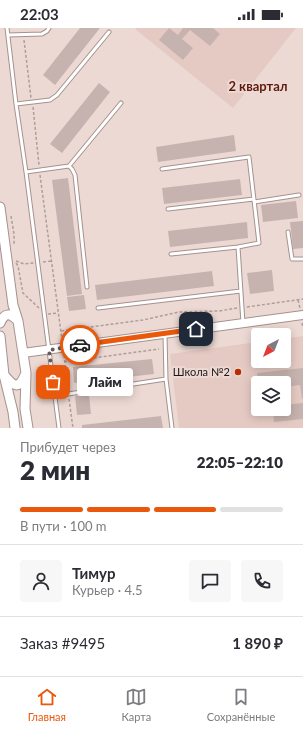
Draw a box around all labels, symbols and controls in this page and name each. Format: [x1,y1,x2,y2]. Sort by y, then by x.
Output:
text: 22:03 [20,5,59,23]
district label: 2 квартал [228,78,288,94]
pin [179,312,213,346]
icon: home [185,318,207,340]
courier [60,325,100,365]
north arrow [251,328,291,368]
map controls [251,328,291,416]
icon: car [69,334,91,356]
pin [36,365,70,399]
place label: Школа №2 [173,365,230,378]
marker: Школа №2 [233,367,243,377]
callout: Лайм [77,368,133,396]
icon: bag [42,371,64,393]
text: Лайм [88,374,122,390]
button: layers [251,376,291,416]
text: Прибудет через [20,439,116,455]
text: 22:05–22:10 [197,453,283,471]
text: 2 мин [20,454,90,486]
text: В пути · 100 m [20,518,106,534]
button: person [20,560,62,602]
button: chat [189,560,231,602]
button: phone [241,560,283,602]
text: Тимур [72,564,115,582]
text: Курьер · 4.5 [72,582,143,598]
text: Заказ #9495 [20,634,105,652]
text: 1 890 ₽ [232,634,283,652]
tab: Главная [28,686,66,723]
tab: Карта [122,686,151,723]
tab: Сохранённые [207,686,275,723]

